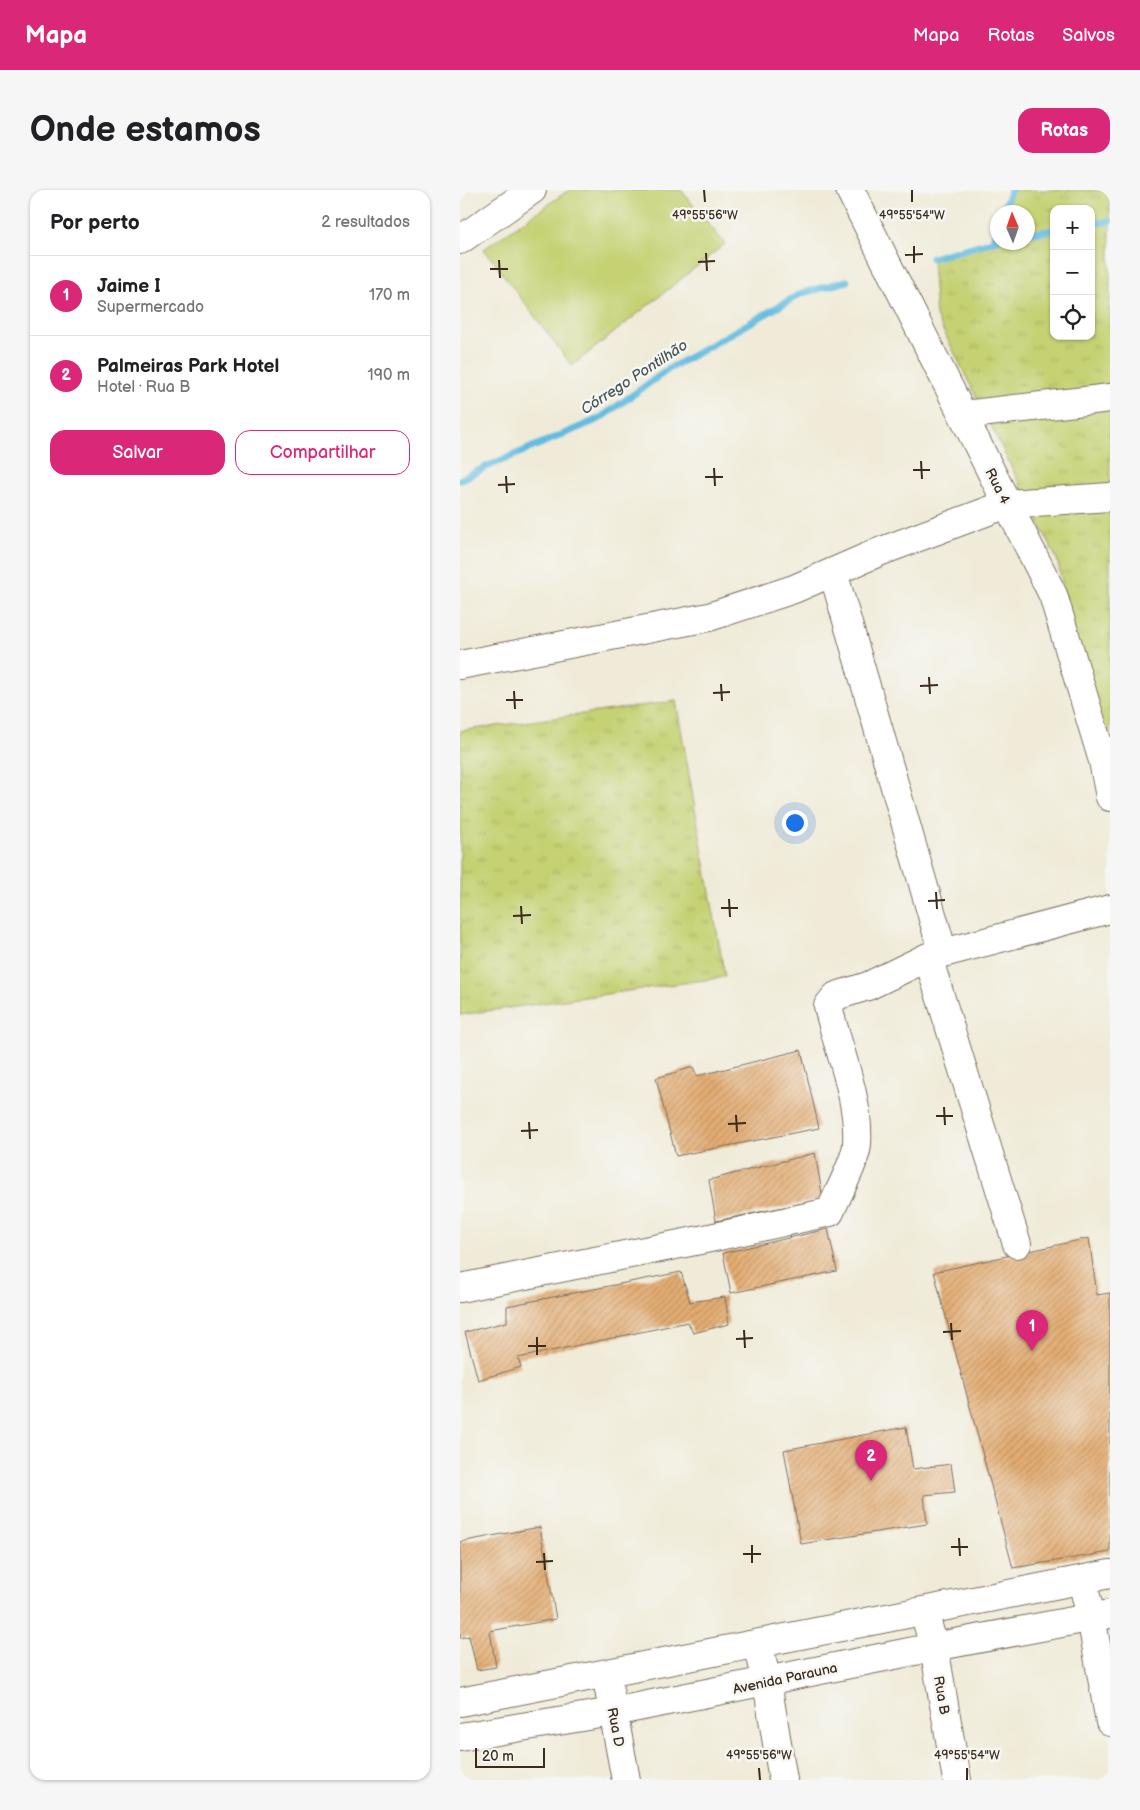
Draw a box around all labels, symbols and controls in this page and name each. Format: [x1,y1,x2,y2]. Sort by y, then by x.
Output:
text: Mapa [25,21,87,50]
text: Mapa [913,25,959,46]
text: Rotas [987,25,1034,46]
text: Salvos [1062,25,1115,46]
button: Rotas [1018,108,1110,153]
text: Onde estamos [30,109,261,152]
north arrow [990,205,1035,250]
map controls [1050,205,1095,340]
button: + [1050,205,1095,250]
text: 49°55'56"W [672,208,738,223]
text: 49°55'54"W [879,208,945,223]
text: Por perto [50,210,140,235]
text: 2 resultados [321,213,410,232]
button: − [1050,250,1095,295]
text: Jaime I [97,275,161,298]
text: 1 [63,286,69,305]
text: 170 m [369,286,410,305]
button: locate [1050,295,1095,340]
text: Supermercado [97,298,204,317]
water label: Córrego Pontilhão [577,336,691,419]
text: Palmeiras Park Hotel [97,355,279,378]
text: 2 [61,366,71,385]
text: 190 m [368,366,410,385]
text: Hotel · Rua B [97,378,190,397]
button: Salvar [50,430,225,475]
button: Compartilhar [235,430,410,475]
street label: Rua 4 [981,465,1014,507]
your location [782,810,808,836]
pin: 1 [1016,1310,1048,1351]
pin: 2 [855,1440,887,1481]
street label: Avenida Parauna [731,1659,839,1698]
street label: Rua B [930,1674,953,1716]
street label: Rua D [603,1706,628,1748]
scale bar [475,1745,545,1768]
text: 20 m [482,1748,514,1765]
text: 49°55'56"W [726,1748,792,1763]
text: 49°55'54"W [934,1748,1000,1763]

